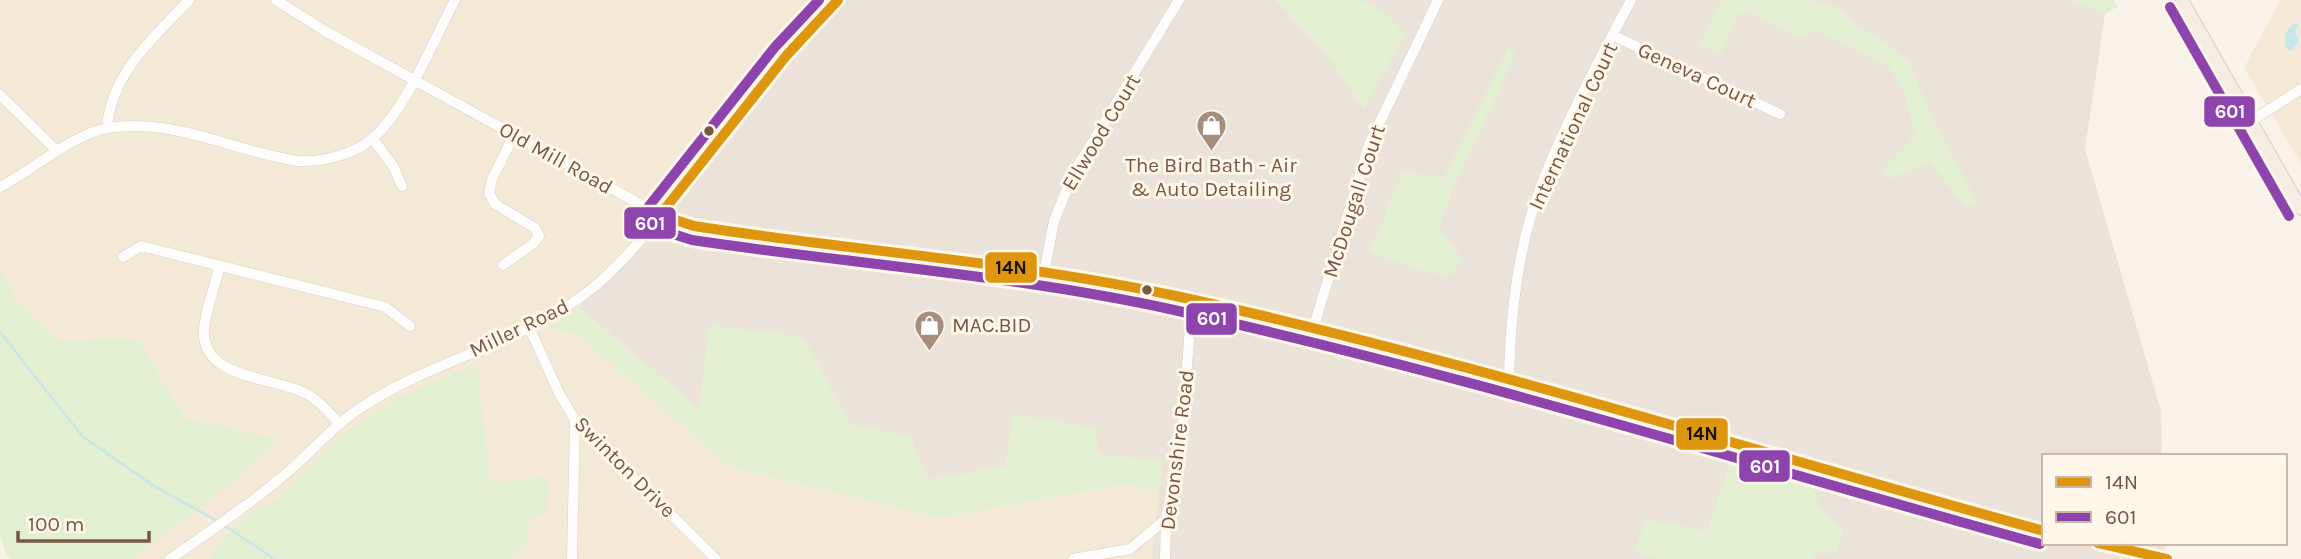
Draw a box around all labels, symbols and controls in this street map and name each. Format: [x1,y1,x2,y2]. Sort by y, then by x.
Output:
street label: Geneva Court [1634,37,1760,113]
street label: International Court [1524,38,1622,214]
street label: Ellwood Court [1057,69,1145,195]
line badge: 601 [2203,95,2256,128]
text: 601 [2215,101,2245,123]
shop icon: The Bird Bath - Air & Auto Detailing [1194,108,1228,152]
street label: Old Mill Road [495,117,617,199]
street label: McDougall Court [1318,121,1390,281]
unlabelled marker [702,124,716,138]
place label: The Bird Bath - Air & Auto Detailing [1125,153,1297,201]
line badge: 601 [623,206,677,240]
text: 601 [635,213,665,235]
line badge: 14N [984,251,1038,284]
text: 14N [995,257,1027,279]
unlabelled marker [1140,283,1154,297]
street label: Miller Road [465,294,573,362]
line badge: 601 [1185,302,1238,336]
shop icon: MAC.BID [912,308,946,352]
text: 601 [1197,308,1227,330]
place label: MAC.BID [952,313,1031,337]
street label: Devonshire Road [1155,369,1199,531]
street label: Swinton Drive [570,412,680,522]
line badge: 14N [1675,417,1729,451]
text: 14N [1686,423,1718,445]
line badge: 601 [1738,449,1791,483]
legend [2042,454,2287,545]
text: 601 [1750,456,1780,478]
text: 14N [2105,470,2138,494]
scale bar [18,500,149,544]
text: 601 [2105,505,2136,529]
text: 100 m [28,512,85,536]

